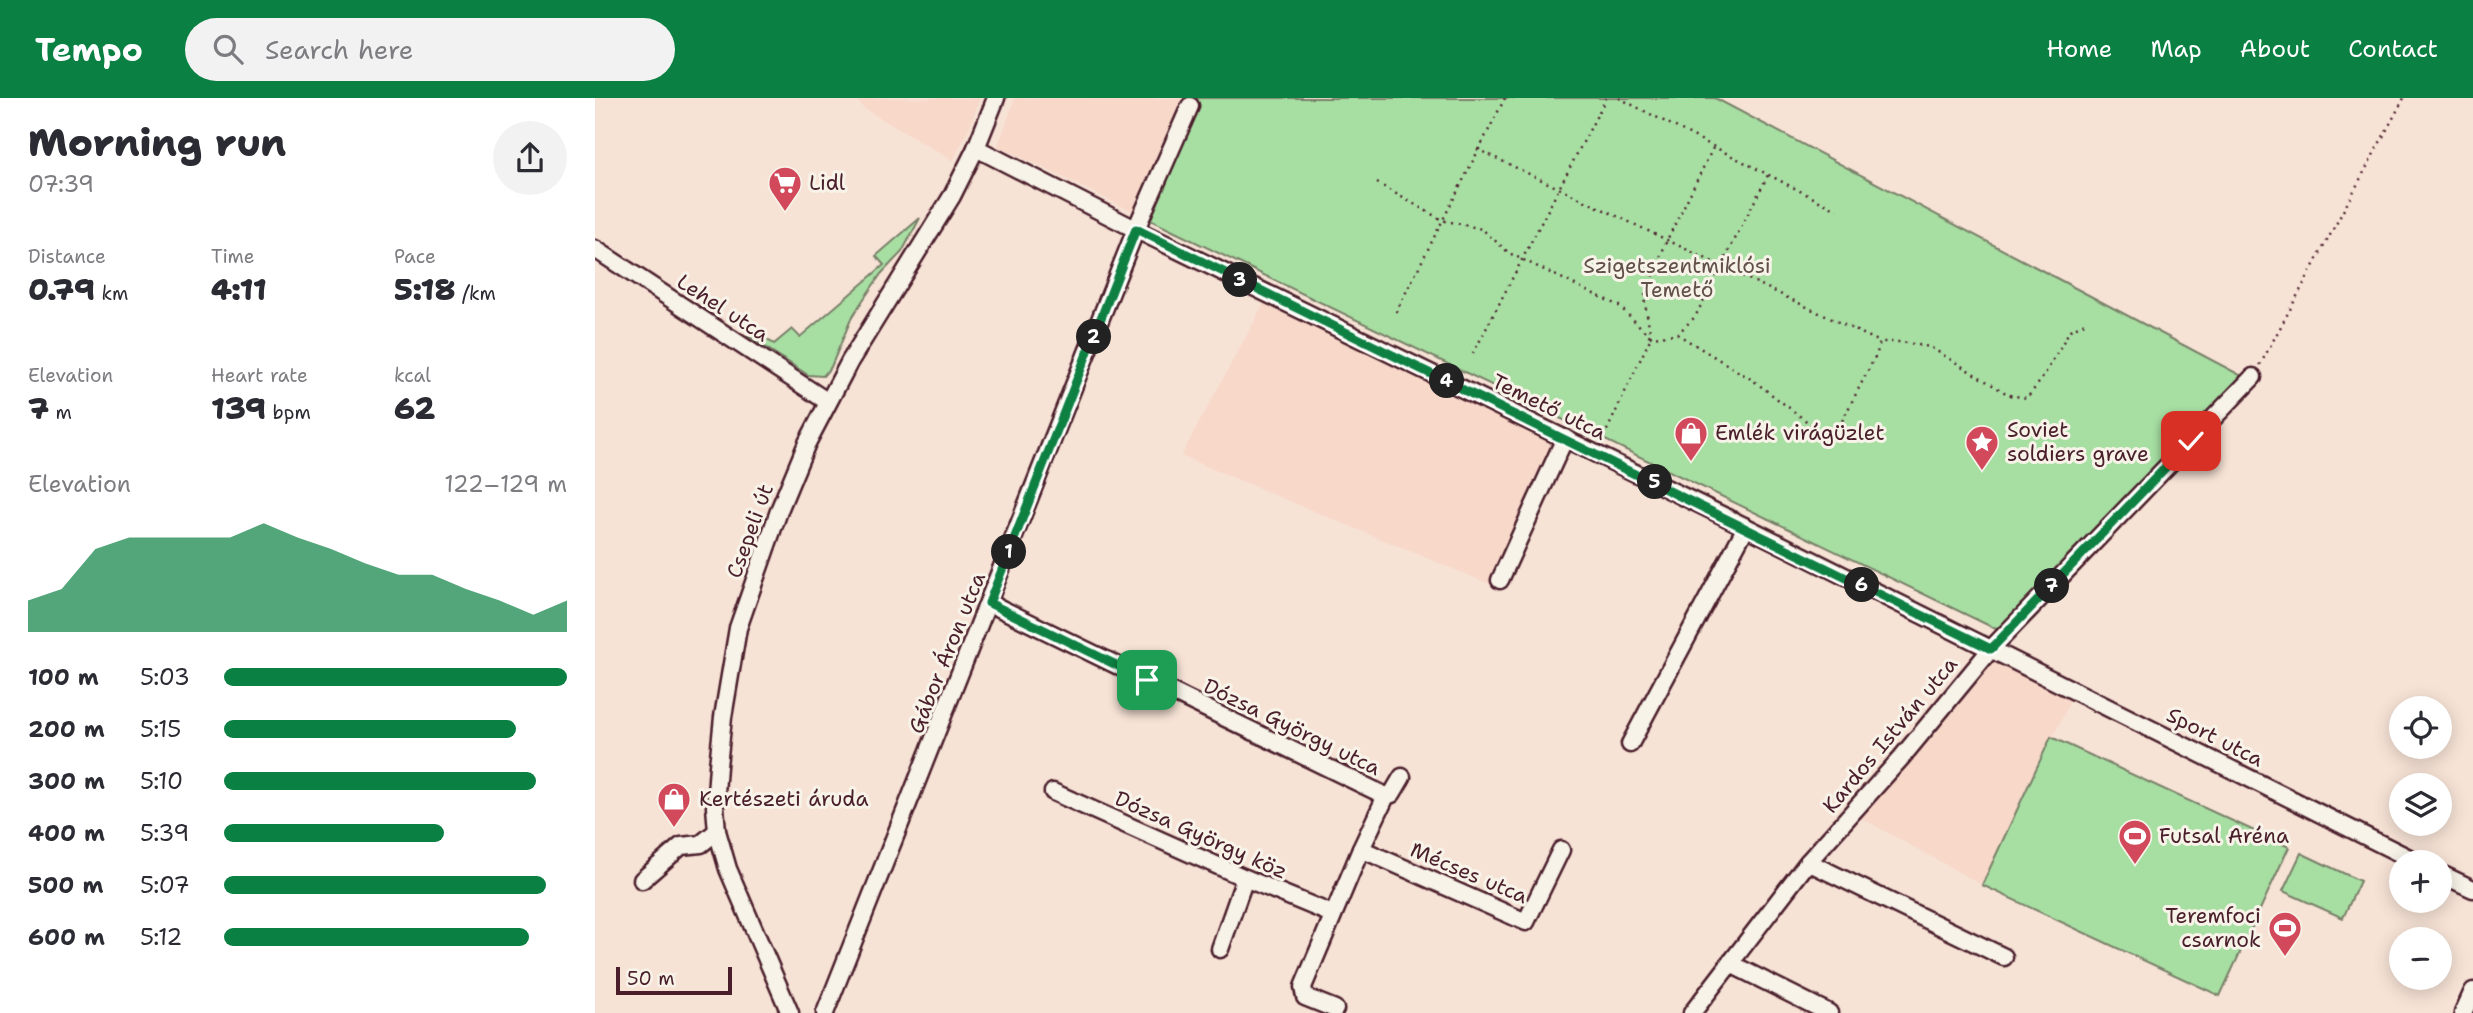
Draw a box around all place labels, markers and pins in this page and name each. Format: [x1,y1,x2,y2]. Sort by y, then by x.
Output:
supermarket icon: Lidl [766,164,804,213]
place label: Lidl [809,169,846,197]
pin: 3 [1223,262,1257,298]
pin: 2 [1077,320,1111,354]
pin: 4 [1429,364,1465,398]
pin [2161,411,2221,471]
shop icon: Emlék virágüzlet [1672,414,1710,463]
place label: Soviet soldiers grave [2007,416,2149,468]
place label: Emlék virágüzlet [1715,419,1885,447]
place icon: Soviet soldiers grave [1963,423,2001,472]
pin: 5 [1637,464,1673,500]
pin: 1 [991,534,1027,570]
pin: 6 [1845,568,1879,602]
pin: 7 [2035,568,2069,603]
pin [1117,650,1177,710]
shop icon: Kertészeti áruda [655,780,693,829]
place label: Kertészeti áruda [699,785,869,813]
sports icon: Futsal Aréna [2116,817,2154,866]
place label: Futsal Aréna [2159,822,2289,850]
place label: Teremfoci csarnok [2165,902,2261,954]
sports icon: Teremfoci csarnok [2266,909,2304,958]

